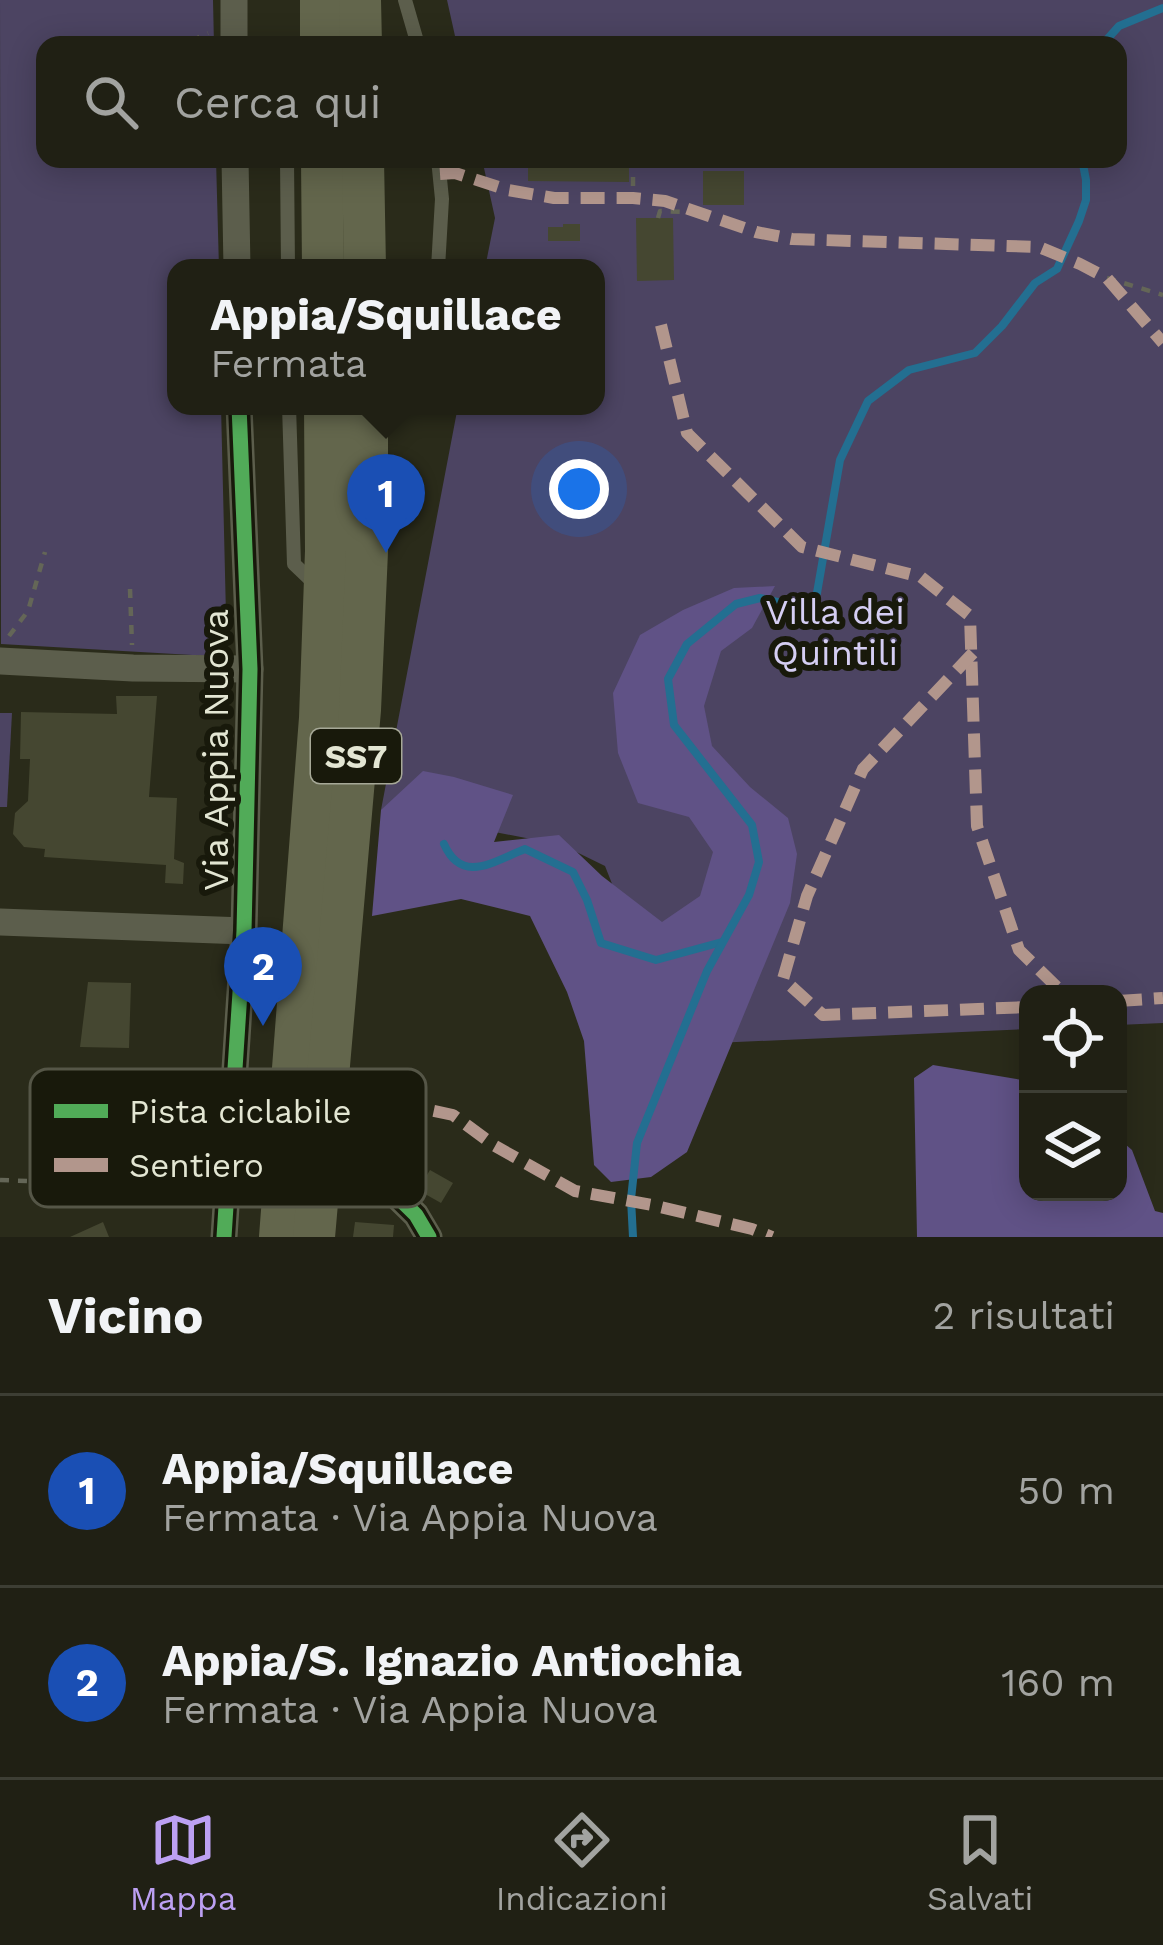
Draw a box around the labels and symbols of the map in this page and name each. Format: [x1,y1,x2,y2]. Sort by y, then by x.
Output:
pin: 1 [347,454,425,553]
your location [549,459,609,519]
park label: Villa dei Quintili [765,591,905,674]
street label: Via Appia Nuova [195,609,237,891]
road number: SS7 [311,729,401,783]
pin: 2 [224,927,302,1026]
legend [30,1069,426,1207]
text: Pista ciclabile [129,1092,351,1131]
text: Sentiero [129,1146,264,1185]

